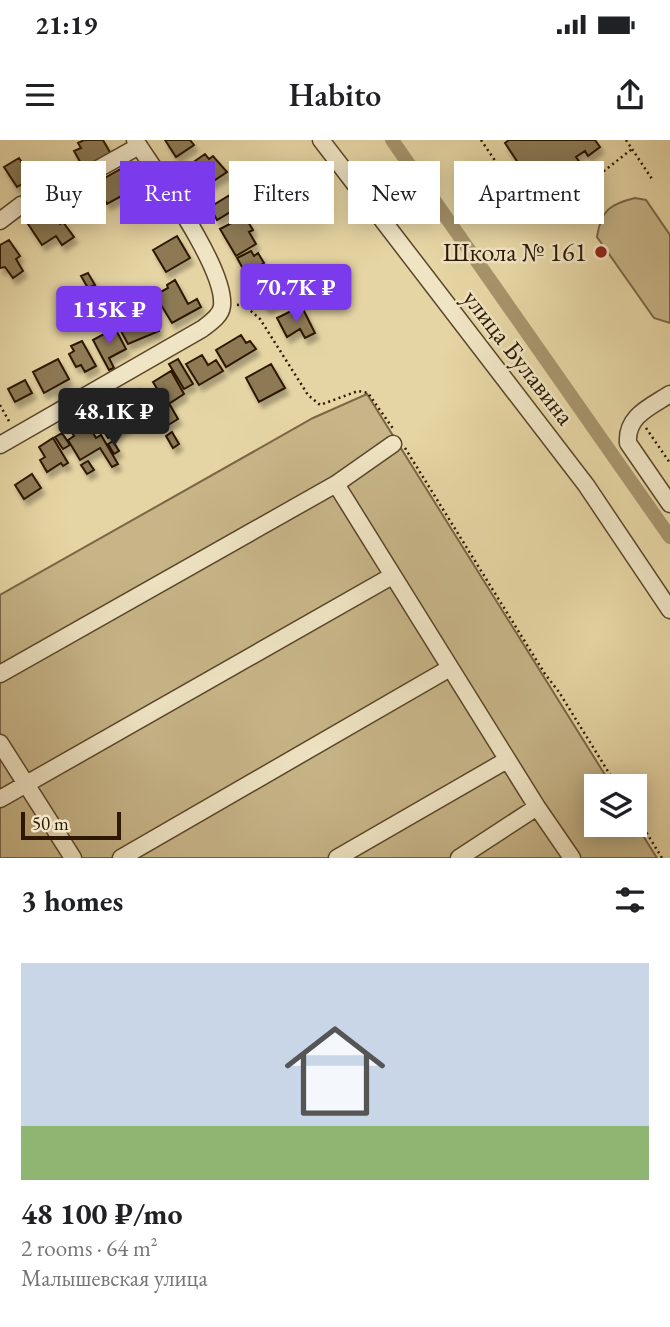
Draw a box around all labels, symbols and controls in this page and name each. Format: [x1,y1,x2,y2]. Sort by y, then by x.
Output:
text: 21:19 [35,8,97,42]
text: Habito [289,74,381,116]
icon: menu [21,76,59,114]
icon: share [611,76,649,114]
chip: Buy [21,161,106,224]
chip: Rent [120,161,215,224]
chip: Filters [229,161,334,224]
chip: New [348,161,440,224]
chip: Apartment [454,161,604,224]
place label: Школа № 161 [443,235,587,269]
marker: Школа № 161 [593,244,609,260]
pin: 70.7K ₽ [231,264,361,324]
text: 70.7K ₽ [256,272,336,302]
street label: улица Булавина [455,282,583,432]
pin: 115K ₽ [52,286,166,346]
text: 115K ₽ [72,294,146,324]
pin: 48.1K ₽ [49,388,179,448]
text: 48.1K ₽ [74,396,154,426]
map controls [584,774,647,837]
button: layers [584,774,647,837]
scale bar [21,809,121,841]
text: 50 m [32,811,69,836]
text: 3 homes [21,881,123,920]
icon: filters [611,881,649,919]
icon: home [272,1008,398,1134]
text: 48 100 ₽/mo [21,1194,183,1233]
text: 2 rooms · 64 m² [21,1233,158,1263]
text: Малышевская улица [21,1263,208,1293]

